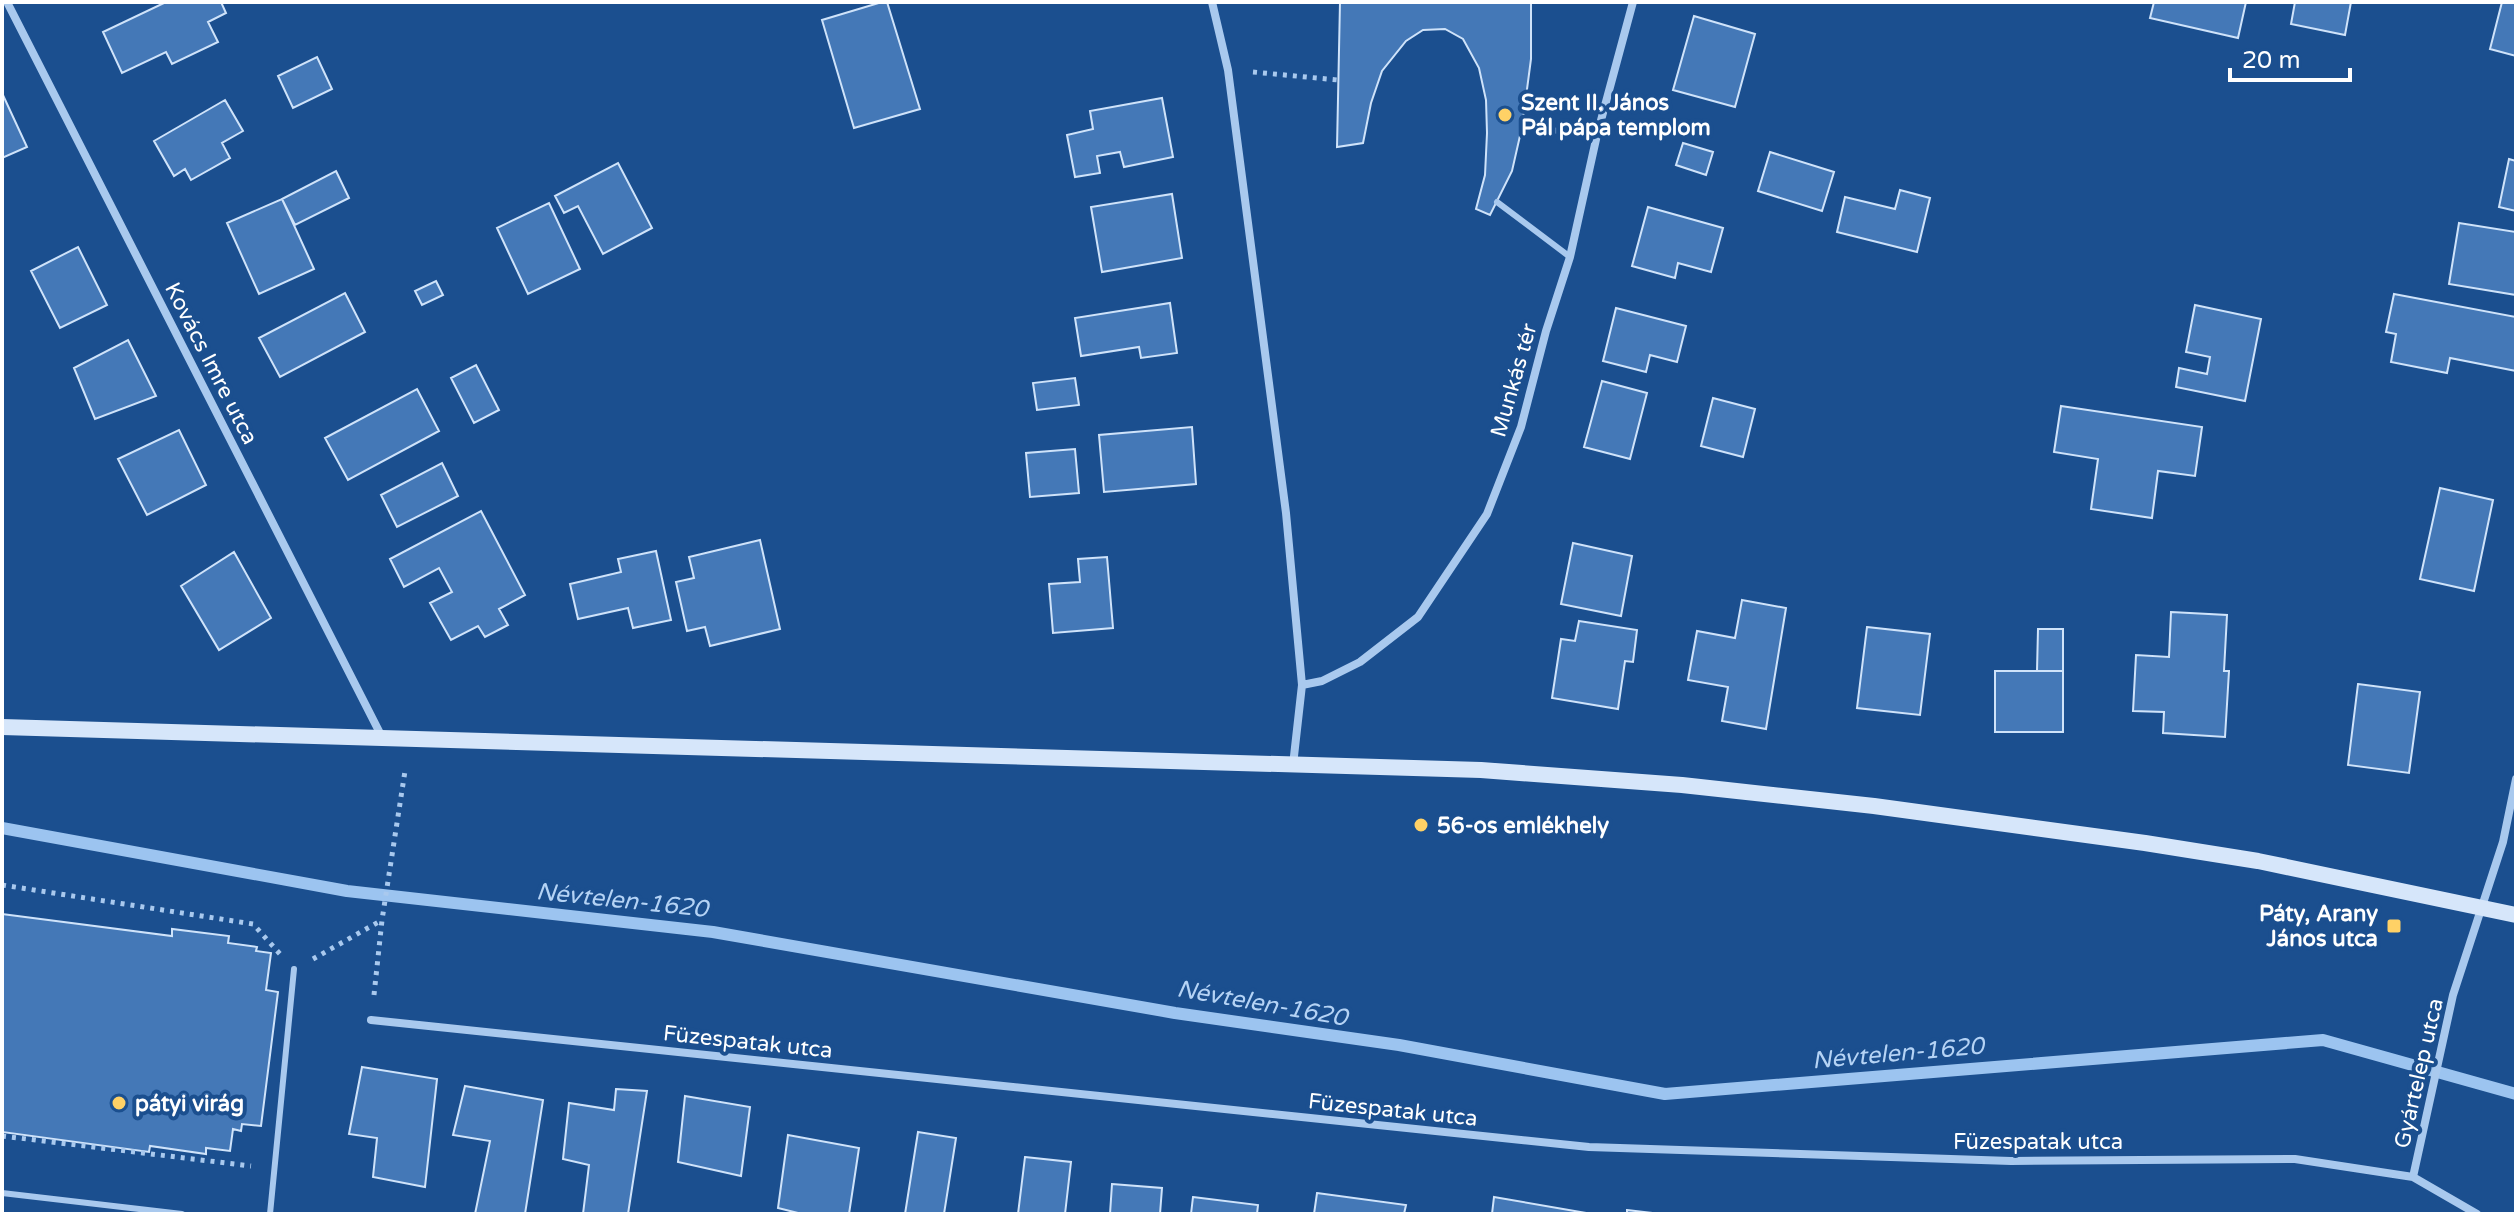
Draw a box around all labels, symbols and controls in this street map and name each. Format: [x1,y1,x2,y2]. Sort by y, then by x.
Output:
scale bar [2230,32,2350,82]
text: 20 m [2242,46,2300,75]
place label: Szent II. János Pál pápa templom [1521,90,1711,141]
marker: Szent II. János Pál pápa templom [1496,106,1514,124]
street label: Kovács Imre utca [159,278,263,449]
street label: Munkás tér [1485,320,1543,440]
place label: 56-os emlékhely [1437,813,1609,839]
marker: 56-os emlékhely [1412,816,1430,834]
water label: Névtelen-1620 [535,877,711,924]
place label: Páty, Arany János utca [2259,901,2378,952]
marker: Páty, Arany János utca [2385,917,2403,935]
water label: Névtelen-1620 [1174,974,1351,1033]
street label: Gyártelep utca [2389,996,2449,1151]
street label: Füzespatak utca [662,1020,834,1064]
water label: Névtelen-1620 [1811,1031,1987,1075]
street label: Füzespatak utca [1307,1088,1479,1132]
place label: pátyi virág [135,1091,244,1117]
marker: pátyi virág [110,1094,128,1112]
street label: Füzespatak utca [1953,1129,2123,1155]

